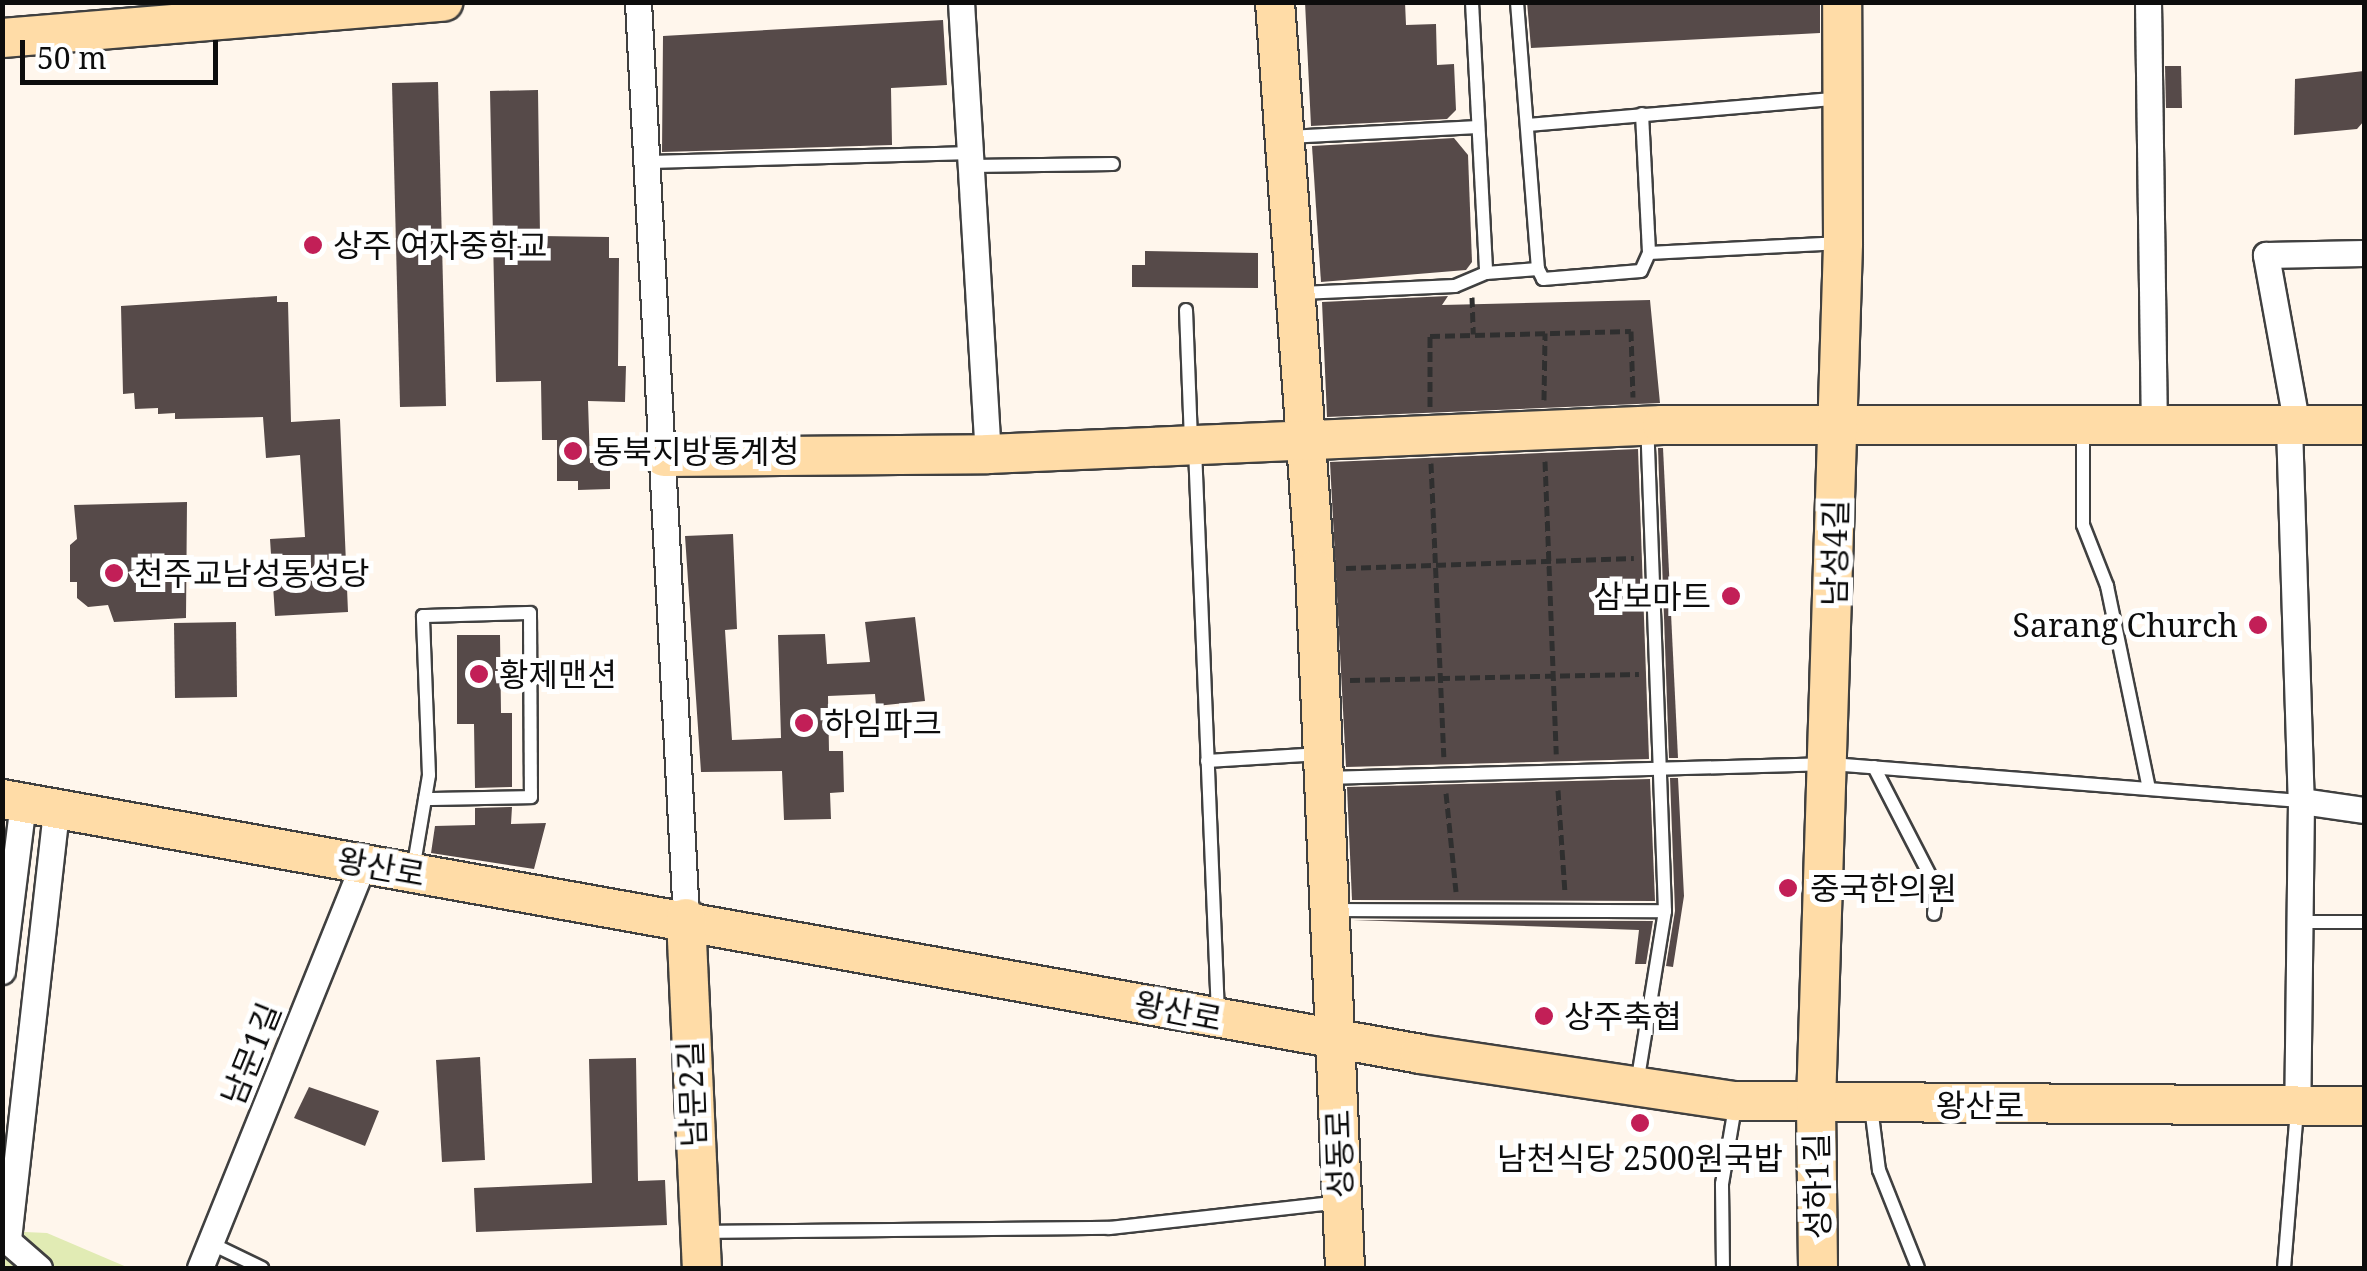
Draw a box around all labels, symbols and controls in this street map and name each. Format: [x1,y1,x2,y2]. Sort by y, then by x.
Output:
scale bar [25,20,222,82]
text: 50 m [37,37,107,78]
place label: 상주 여자중학교 [333,226,547,264]
marker: 상주 여자중학교 [302,234,324,256]
place label: 동북지방통계청 [593,432,799,470]
marker: 동북지방통계청 [562,440,584,462]
street label: 남성4길 [1815,500,1855,606]
place label: 천주교남성동성당 [134,554,370,592]
marker: 천주교남성동성당 [103,562,125,584]
place label: 삼보마트 [1593,577,1711,615]
marker: 삼보마트 [1720,585,1742,607]
place label: Sarang Church [2013,606,2238,644]
marker: Sarang Church [2247,614,2269,636]
place label: 황제맨션 [499,655,617,693]
marker: 황제맨션 [468,663,490,685]
place label: 하임파크 [824,704,942,742]
marker: 하임파크 [793,712,815,734]
street label: 왕산로 [334,840,428,894]
place label: 중국한의원 [1810,869,1957,907]
marker: 중국한의원 [1775,875,1801,901]
street label: 왕산로 [1131,984,1225,1038]
place label: 상주축협 [1564,997,1682,1035]
street label: 남문1길 [213,998,289,1110]
marker: 상주축협 [1533,1005,1555,1027]
street label: 남문2길 [671,1040,713,1148]
street label: 왕산로 [1936,1086,2024,1124]
street label: 성동로 [1318,1109,1360,1199]
marker: 남천식당 2500원국밥 [1629,1112,1651,1134]
street label: 성하1길 [1797,1133,1837,1239]
place label: 남천식당 2500원국밥 [1497,1139,1783,1177]

